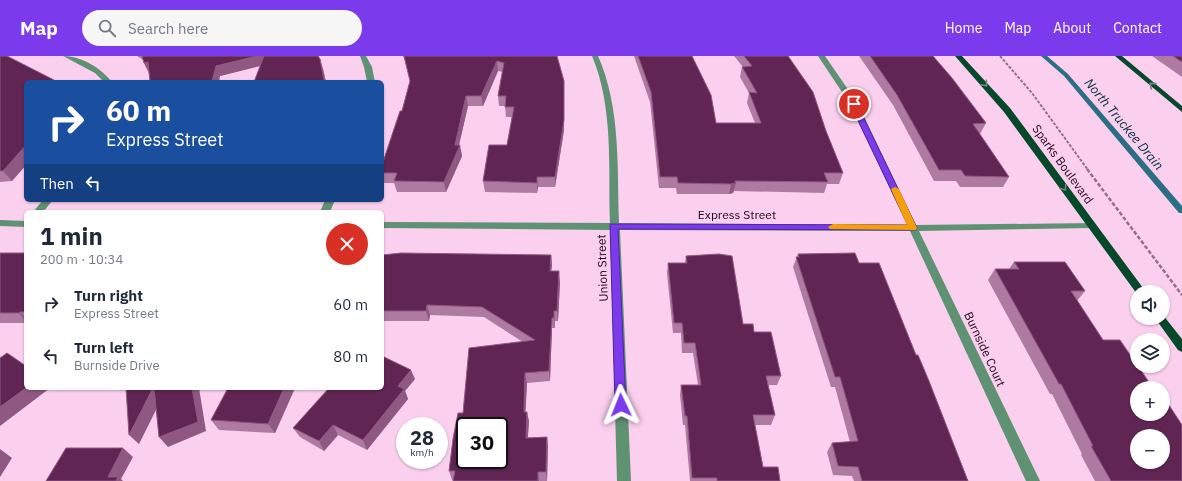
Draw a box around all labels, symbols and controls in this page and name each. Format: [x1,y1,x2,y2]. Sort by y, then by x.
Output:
search box [82,10,362,46]
text: Map [20,16,58,40]
icon: search [96,17,118,39]
text: Search here [128,19,208,38]
text: Home [945,19,982,37]
text: Map [1004,19,1031,37]
text: About [1053,19,1091,37]
text: Contact [1113,19,1162,37]
water label: North Truckee Drain [1081,75,1167,173]
one-way arrow [981,80,988,87]
one-way arrow [1150,82,1157,89]
pin [837,87,871,121]
text: 60 m [106,92,171,129]
icon: arrive [843,93,865,115]
icon: right [40,96,92,148]
street label: Sparks Boulevard [1029,121,1097,207]
text: Express Street [106,128,224,151]
icon: left [82,172,104,194]
text: Then [40,174,74,193]
one-way arrow [1059,183,1066,190]
street label: Express Street [698,207,776,222]
text: 1 min [40,220,103,252]
button: close [326,223,368,265]
street label: Union Street [593,234,611,302]
text: 200 m · 10:34 [40,251,123,268]
map controls [1130,285,1170,469]
button: sound [1130,285,1170,325]
text: Turn right [74,286,143,305]
icon: right [40,293,62,315]
text: 60 m [333,295,368,314]
text: Express Street [74,305,159,322]
street label: Burnside Court [961,309,1009,389]
button: layers [1130,333,1170,373]
text: Turn left [74,338,134,357]
icon: left [40,345,62,367]
text: 80 m [333,347,368,366]
text: Burnside Drive [74,357,160,374]
button: + [1130,381,1170,421]
position arrow [600,384,642,426]
speed limit sign: 30 [456,417,508,469]
text: 28 [410,424,434,451]
button: − [1130,429,1170,469]
text: km/h [410,446,434,459]

